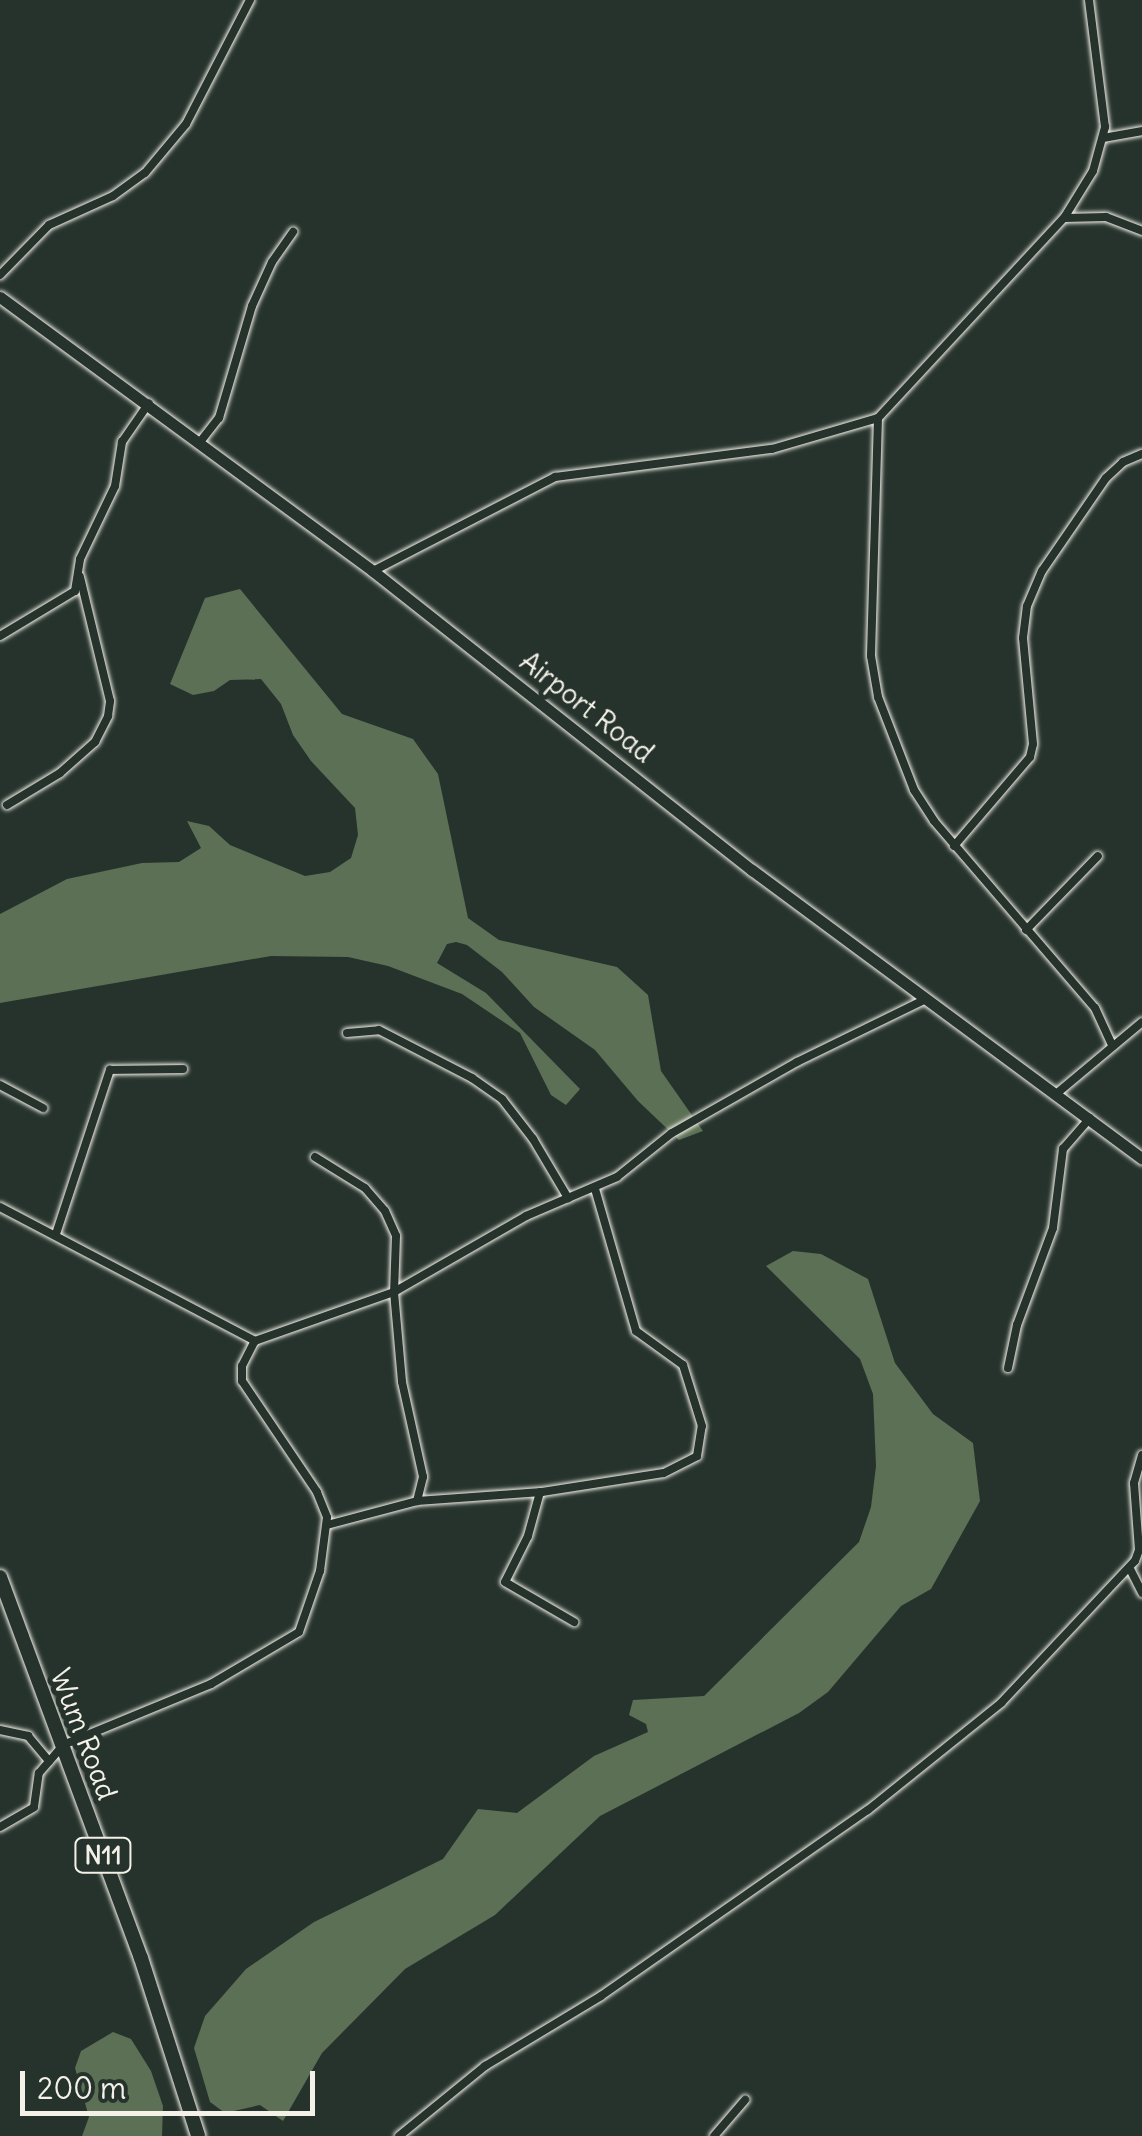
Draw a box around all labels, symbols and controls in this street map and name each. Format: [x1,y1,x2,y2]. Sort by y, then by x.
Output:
street label: Airport Road [513,644,661,770]
street label: Wum Road [44,1664,124,1804]
road number: N11 [73,1835,133,1875]
scale bar [25,2051,320,2113]
text: 200 m [37,2069,126,2107]

